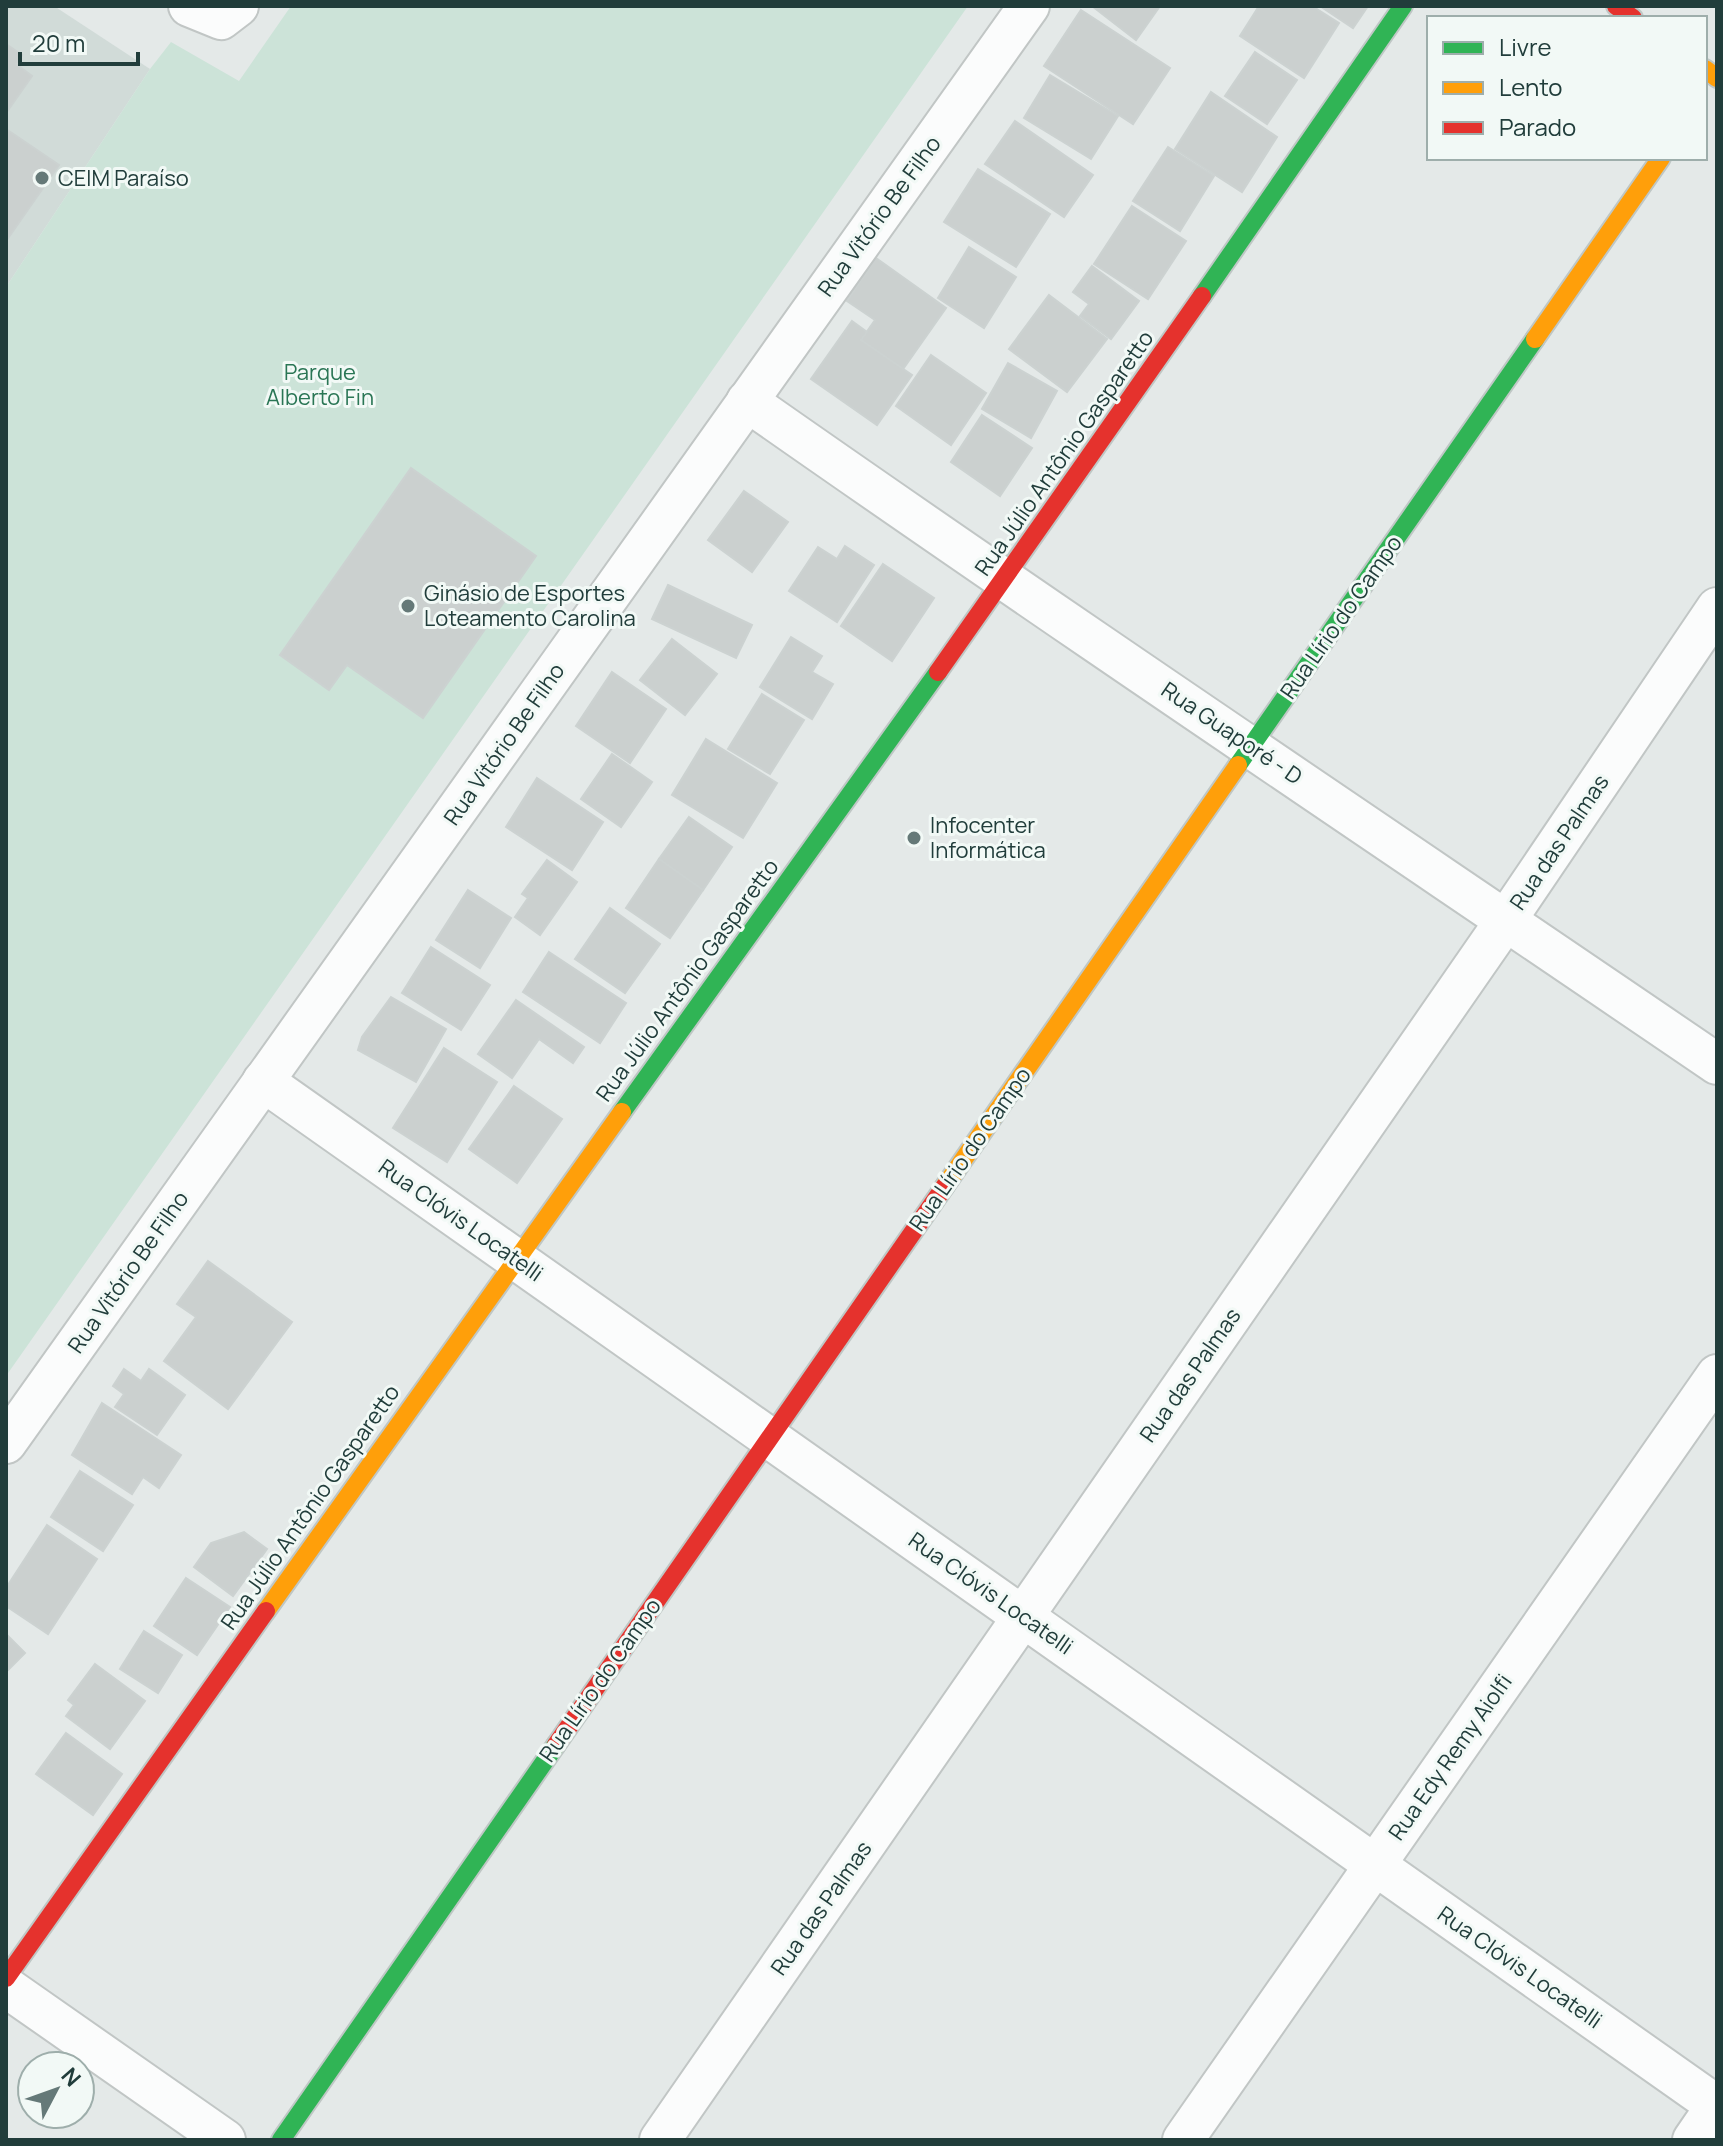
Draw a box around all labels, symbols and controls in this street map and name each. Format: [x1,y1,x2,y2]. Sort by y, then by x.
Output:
scale bar [20,16,138,66]
legend [1427,16,1707,160]
text: 20 m [32,26,85,59]
text: Livre [1499,30,1552,63]
text: Lento [1499,70,1563,103]
text: Parado [1499,110,1576,143]
street label: Rua Vitório Be Filho [811,130,947,302]
place label: CEIM Paraíso [58,163,189,193]
marker: CEIM Paraíso [33,169,51,187]
street label: Rua Júlio Antônio Gasparetto [968,324,1160,582]
park label: Parque Alberto Fin [266,357,374,412]
street label: Rua Lírio do Campo [1273,529,1409,705]
place label: Ginásio de Esportes Loteamento Carolina [424,578,636,633]
marker: Ginásio de Esportes Loteamento Carolina [399,597,417,615]
street label: Rua Vitório Be Filho [437,657,571,831]
street label: Rua Guaporé - D [1156,675,1308,791]
street label: Rua das Palmas [1503,768,1615,916]
place label: Infocenter Informática [930,810,1046,865]
marker: Infocenter Informática [905,829,923,847]
street label: Rua Júlio Antônio Gasparetto [589,853,785,1107]
street label: Rua Lírio do Campo [902,1061,1038,1237]
street label: Rua Clóvis Locatelli [373,1152,549,1288]
street label: Rua Vitório Be Filho [61,1185,195,1359]
street label: Rua das Palmas [1133,1302,1247,1448]
street label: Rua Júlio Antônio Gasparetto [214,1378,406,1636]
street label: Rua Clóvis Locatelli [903,1525,1079,1661]
street label: Rua Lírio do Campo [532,1592,668,1768]
street label: Rua Edy Remy Aiolfi [1381,1668,1519,1846]
street label: Rua das Palmas [764,1835,878,1981]
street label: Rua Clóvis Locatelli [1432,1899,1608,2035]
north arrow [16,2050,96,2130]
text: N [55,2061,88,2093]

